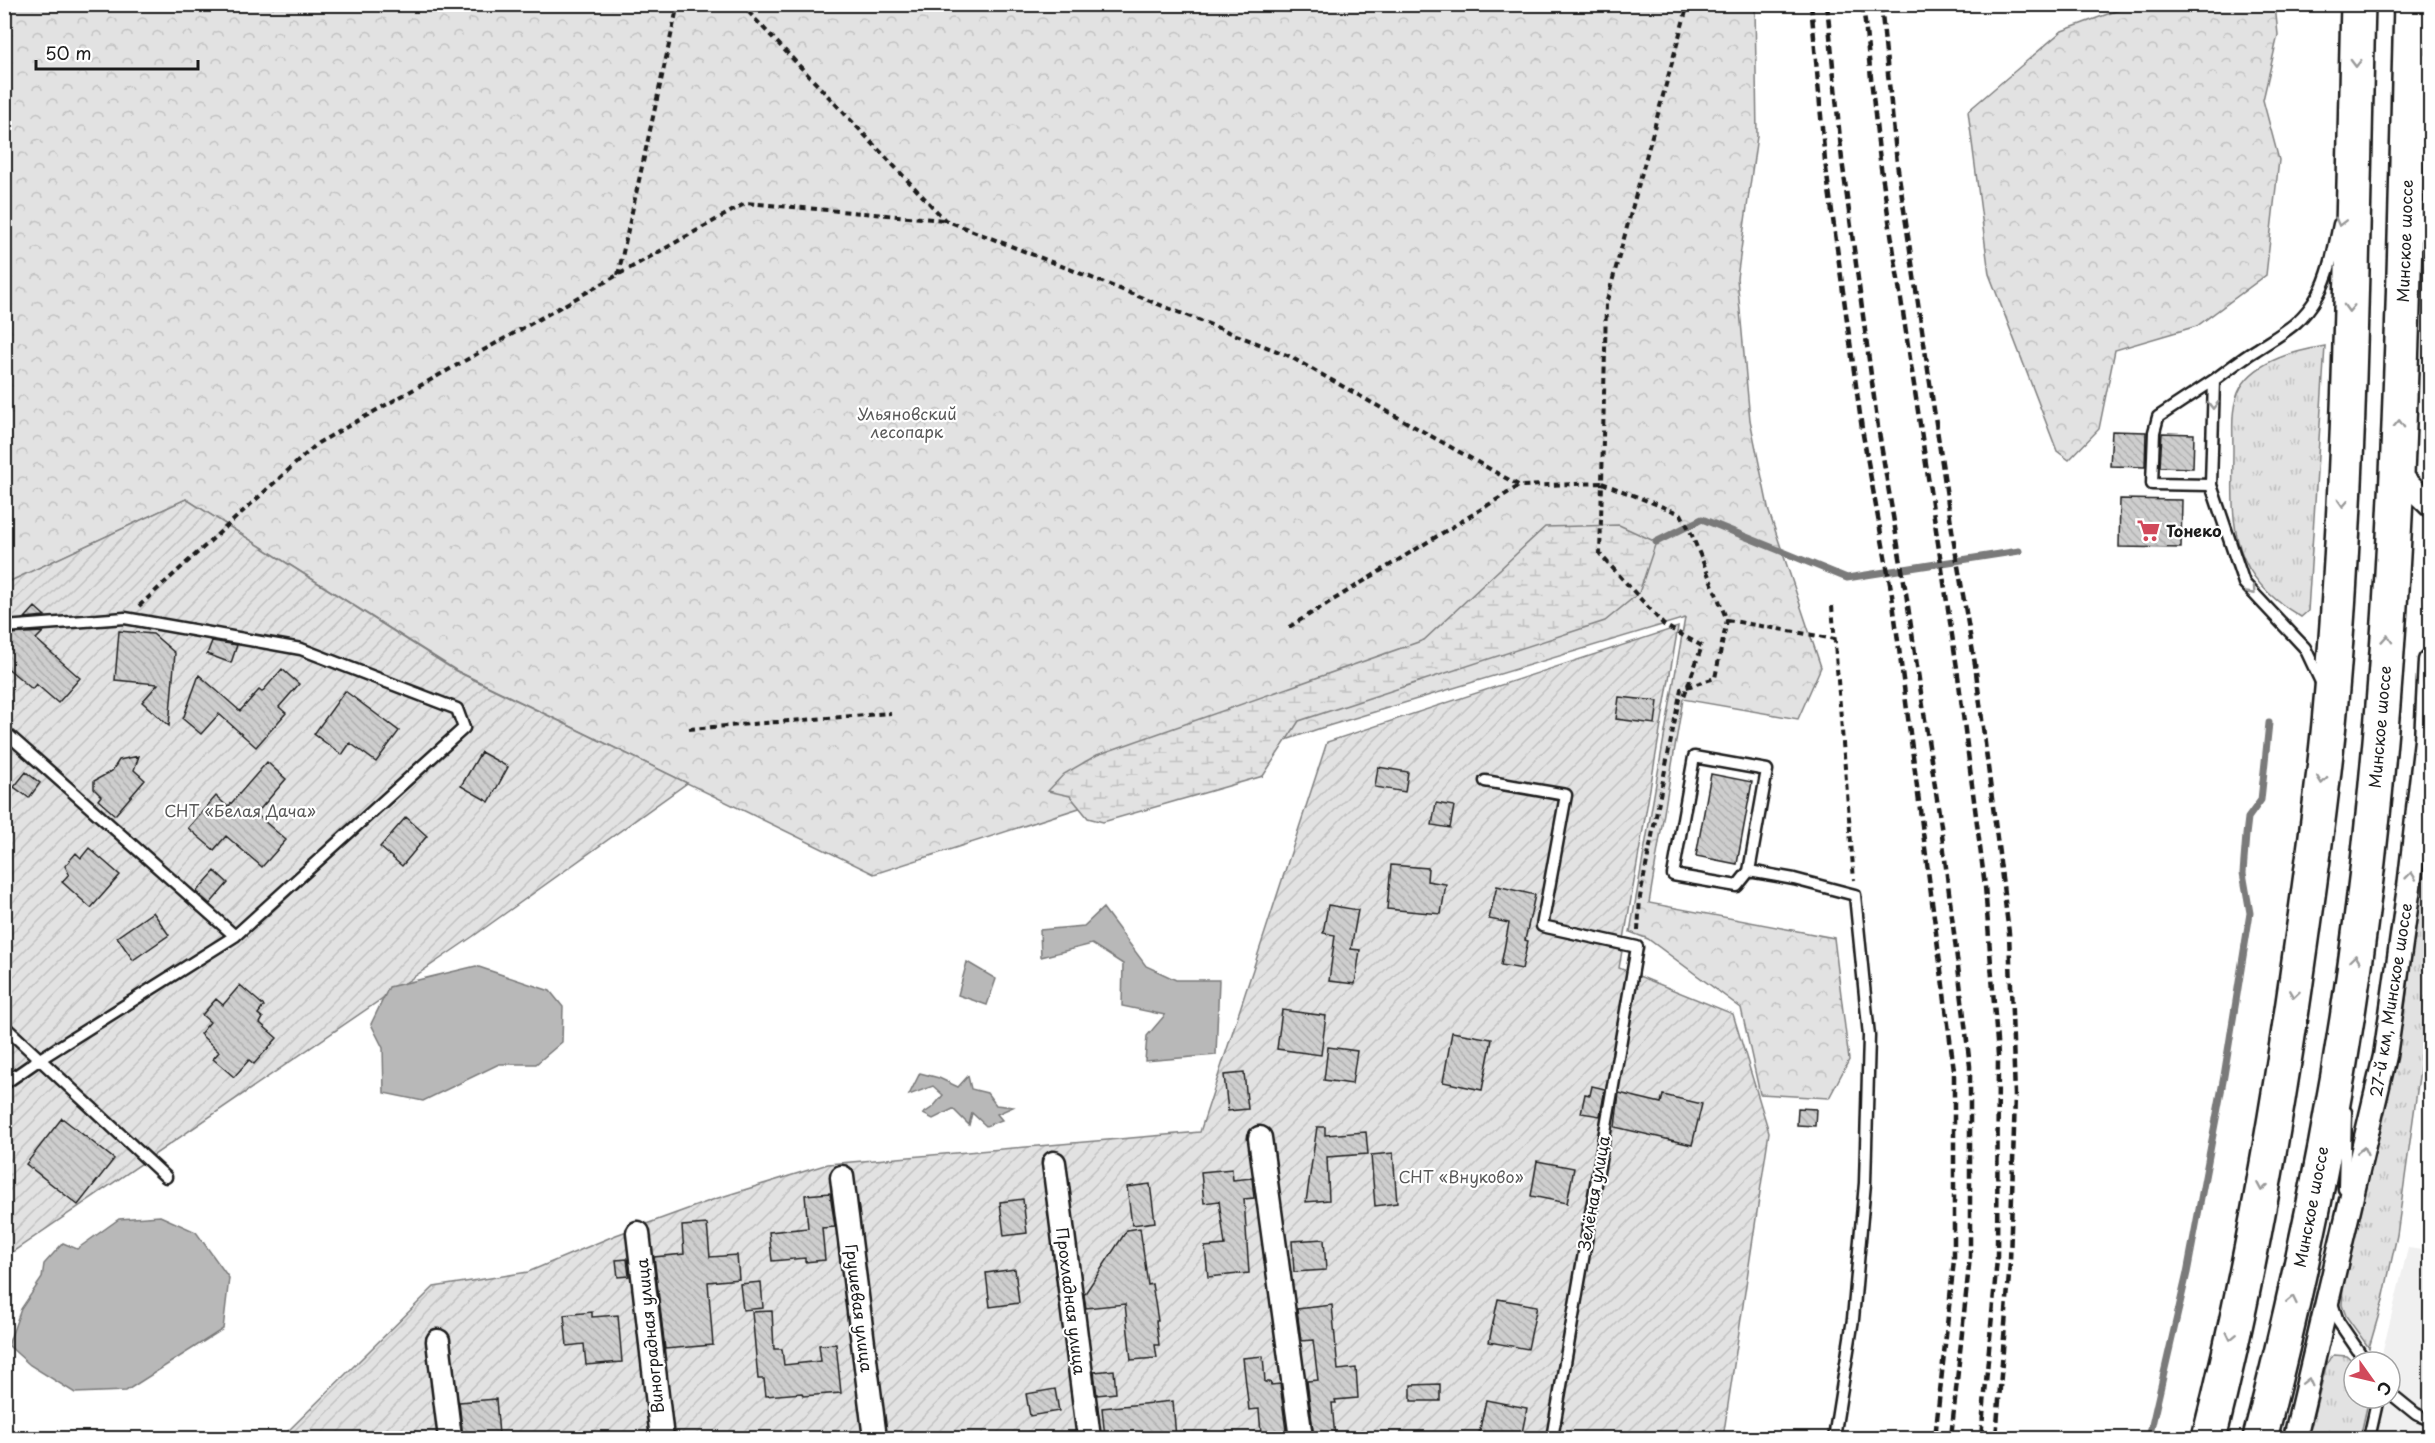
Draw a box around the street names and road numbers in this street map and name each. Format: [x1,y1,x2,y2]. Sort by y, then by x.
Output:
street label: Минское шоссе [2390,179,2418,303]
street label: Минское шоссе [2362,665,2396,789]
street label: 27-й км, Минское шоссе [2363,901,2417,1099]
street label: Зелёная улица [1571,1134,1615,1252]
street label: Минское шоссе [2286,1144,2334,1270]
street label: Прохладная улица [1051,1226,1093,1376]
street label: Грушевая улица [840,1242,880,1373]
street label: Виноградная улица [629,1257,669,1415]

